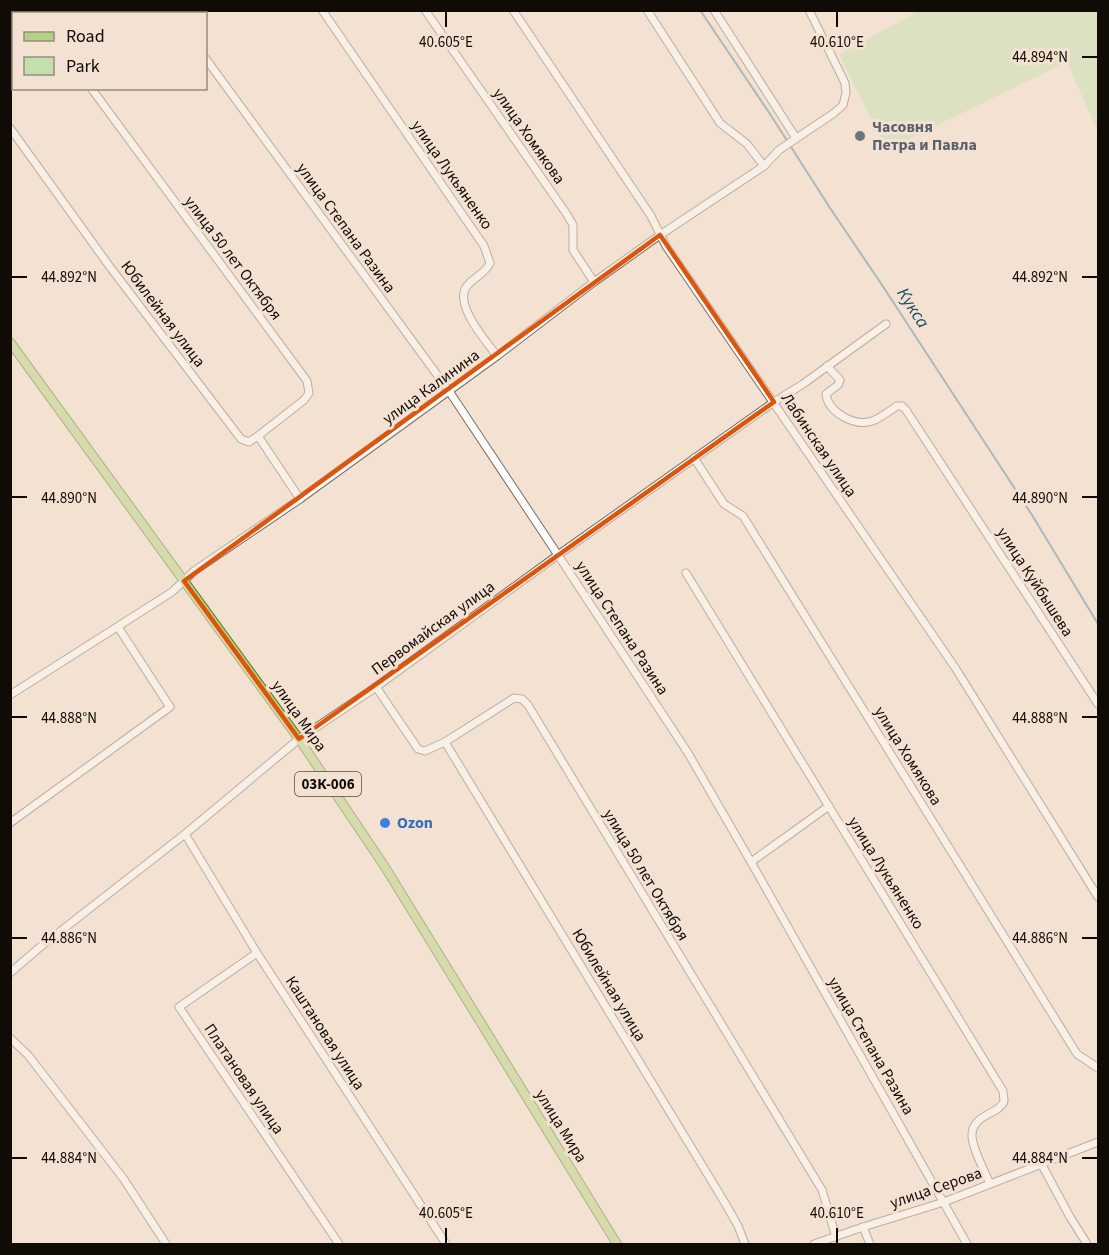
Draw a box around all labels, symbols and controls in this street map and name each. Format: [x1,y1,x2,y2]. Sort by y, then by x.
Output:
legend [12,12,207,90]
text: Road [66,24,105,49]
text: 40.605°E [419,32,473,53]
text: 40.610°E [810,32,864,53]
text: 44.894°N [1012,47,1068,68]
text: Park [66,54,100,79]
street label: улица Хомякова [488,83,570,189]
street label: улица Лукьяненко [406,116,498,234]
place label: Часовня Петра и Павла [872,116,977,156]
marker: Часовня Петра и Павла [853,129,867,143]
street label: улица Степана Разина [291,158,401,298]
street label: улица 50 лет Октября [179,191,287,325]
street label: Юбилейная улица [116,256,210,372]
text: 44.892°N [41,267,97,288]
text: 44.892°N [1012,267,1068,288]
water label: Кукса [891,283,936,333]
street label: улица Калинина [378,344,484,430]
street label: Лабинская улица [776,389,862,501]
text: 44.890°N [41,488,97,509]
text: 44.890°N [1012,488,1068,509]
street label: улица Куйбышева [991,523,1079,641]
street label: улица Степана Разина [570,557,674,699]
street label: Первомайская улица [367,576,499,680]
street label: улица Мира [266,676,332,756]
street label: улица Хомякова [869,702,947,810]
text: 44.888°N [41,708,97,729]
text: 44.888°N [1012,708,1068,729]
road number: 03К-006 [295,772,361,796]
street label: улица 50 лет Октября [598,805,694,945]
place label: Ozon [397,812,433,834]
street label: улица Лукьяненко [843,813,929,933]
marker: Ozon [378,816,392,830]
street label: Юбилейная улица [567,924,651,1046]
text: 44.886°N [41,928,97,949]
text: 44.886°N [1012,928,1068,949]
street label: Каштановая улица [280,972,370,1094]
street label: улица Степана Разина [822,973,920,1119]
street label: Платановая улица [199,1019,289,1139]
street label: улица Мира [530,1085,592,1167]
text: 44.884°N [41,1148,97,1169]
text: 44.884°N [1012,1148,1068,1169]
street label: улица Серова [887,1162,985,1214]
text: 40.605°E [419,1203,473,1224]
text: 40.610°E [810,1203,864,1224]

